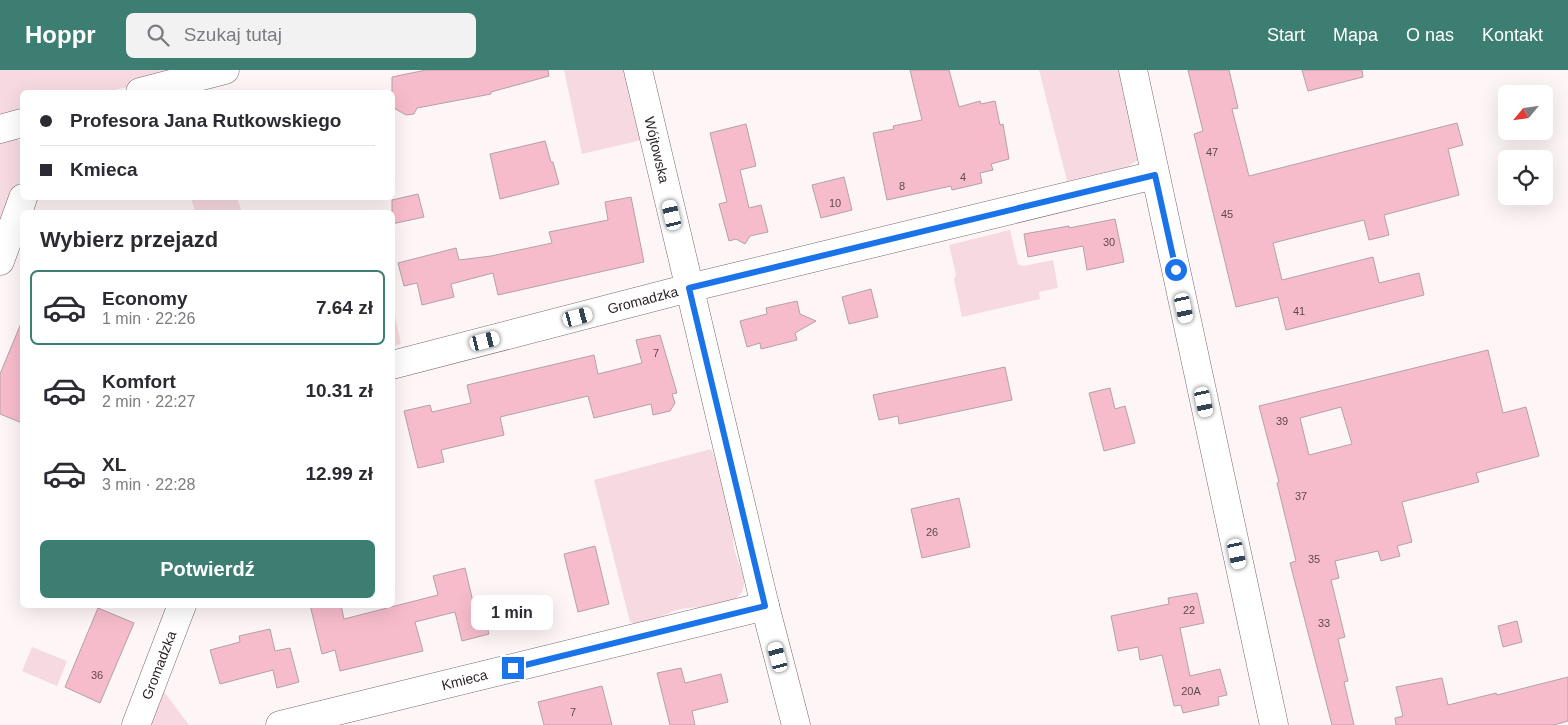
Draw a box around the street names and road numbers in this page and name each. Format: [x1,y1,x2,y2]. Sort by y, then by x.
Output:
street label: Wójtowska [641,115,673,185]
street label: Gromadzka [606,283,680,317]
street label: Gromadzka [138,628,179,702]
street label: Kmieca [440,666,489,693]

